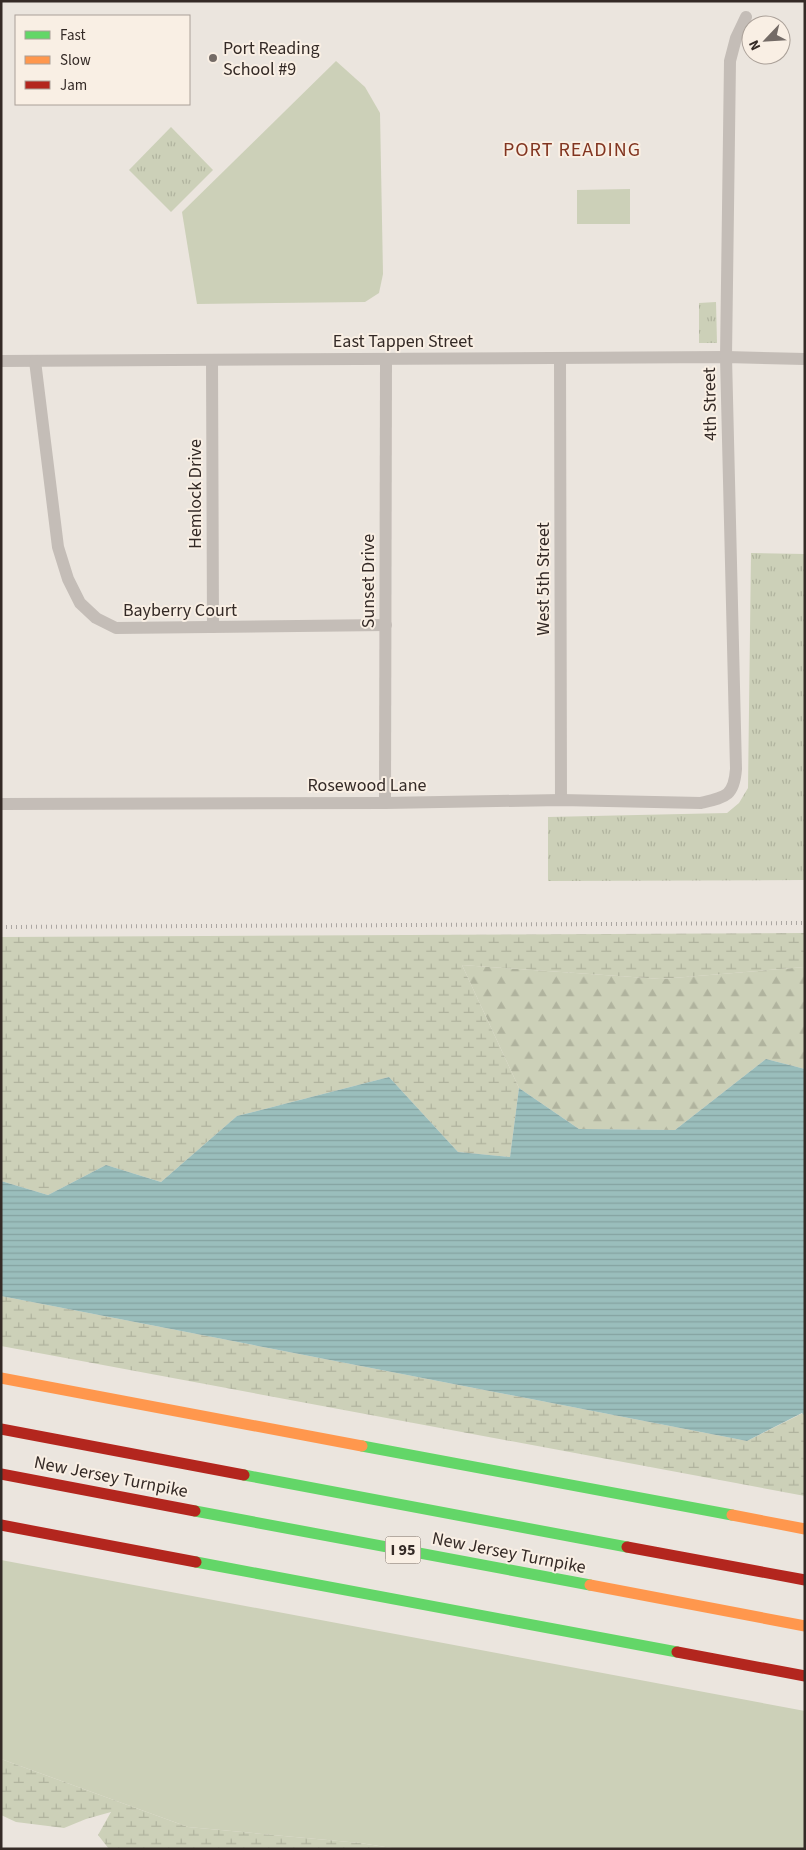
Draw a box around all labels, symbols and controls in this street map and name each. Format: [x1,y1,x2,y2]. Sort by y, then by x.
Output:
legend [15,15,190,105]
north arrow [741,15,791,65]
text: Fast [60,25,86,46]
place label: Port Reading School #9 [223,36,320,82]
text: N [744,37,766,54]
text: Slow [60,50,91,71]
marker: Port Reading School #9 [207,52,219,64]
text: Jam [60,75,87,96]
district label: PORT READING [503,136,641,164]
street label: East Tappen Street [333,329,473,354]
street label: 4th Street [697,367,723,441]
street label: Hemlock Drive [183,439,208,549]
street label: West 5th Street [531,522,556,636]
street label: Sunset Drive [356,534,381,628]
street label: Bayberry Court [123,598,237,623]
street label: Rosewood Lane [308,773,427,798]
street label: New Jersey Turnpike [32,1450,190,1504]
street label: New Jersey Turnpike [430,1526,588,1580]
road number: I 95 [386,1536,420,1564]

